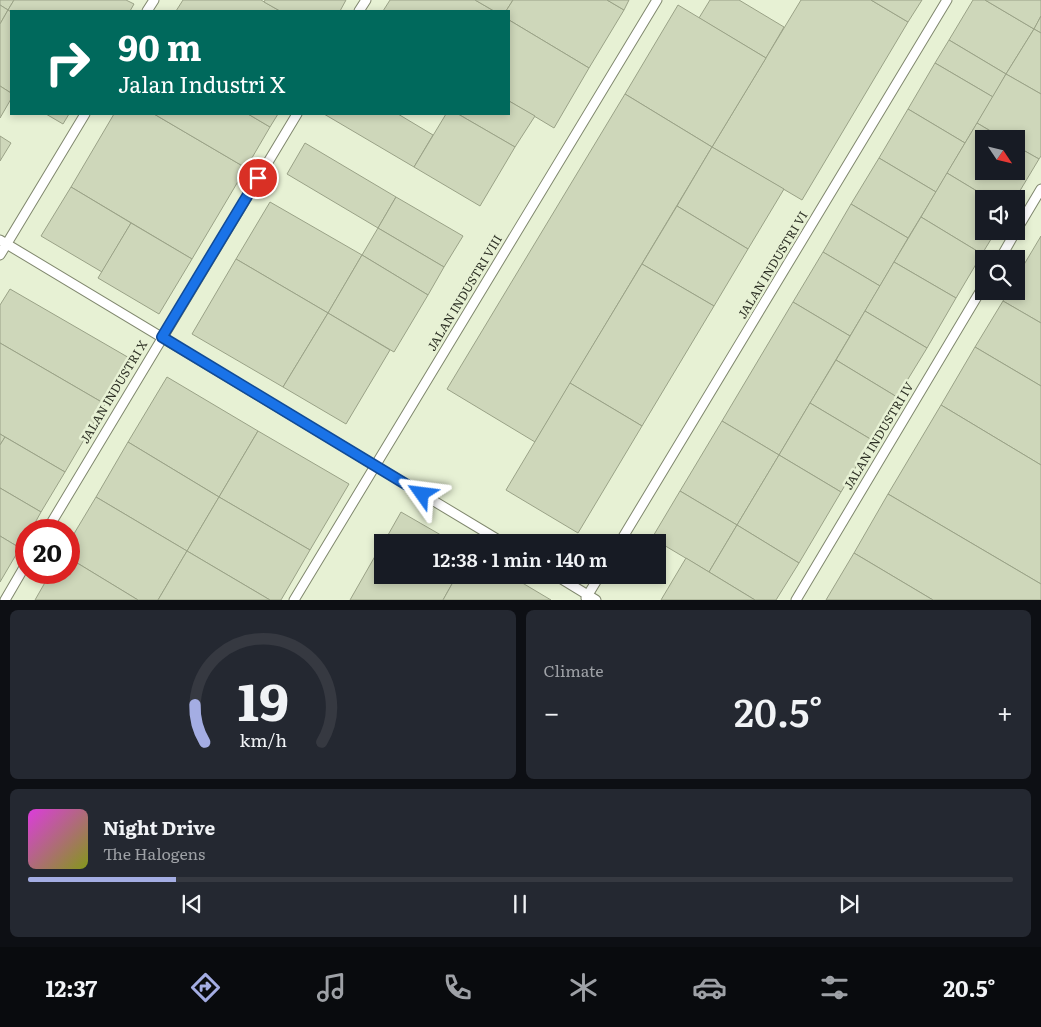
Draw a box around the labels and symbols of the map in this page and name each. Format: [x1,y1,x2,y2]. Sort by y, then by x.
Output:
north arrow [975,130,1025,180]
pin [237,157,279,199]
street label: JALAN INDUSTRI VI [733,207,812,322]
street label: JALAN INDUSTRI VIII [422,231,506,354]
street label: JALAN INDUSTRI X [75,336,151,446]
street label: JALAN INDUSTRI IV [839,378,918,493]
position arrow [395,467,447,519]
speed limit sign: 20 [15,519,80,584]

